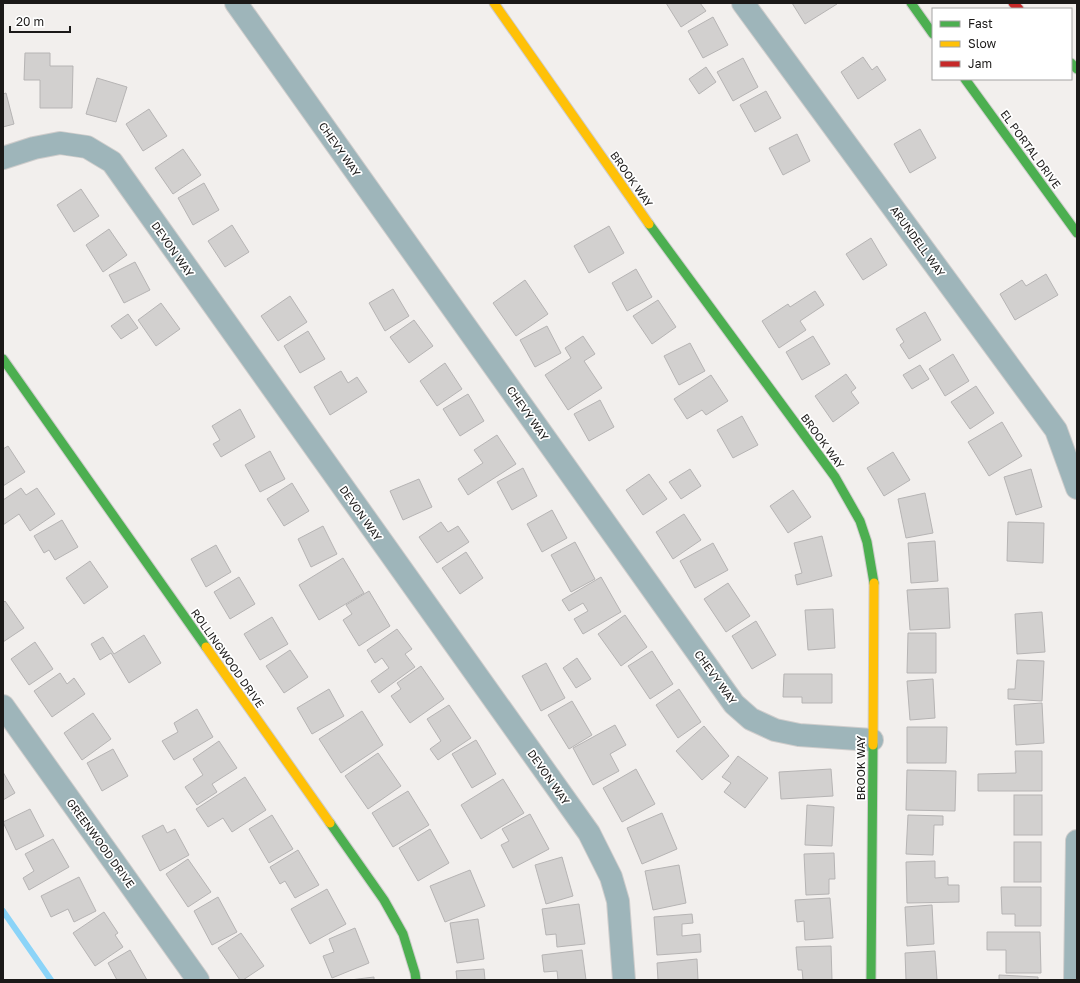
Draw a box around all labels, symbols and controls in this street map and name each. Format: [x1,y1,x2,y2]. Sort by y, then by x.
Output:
scale bar [10,8,70,34]
legend [932,8,1072,80]
text: 20 m [16,14,44,29]
text: Fast [968,16,993,31]
text: Slow [968,36,996,51]
text: Jam [968,56,992,71]
street label: EL PORTAL DRIVE [998,107,1064,191]
street label: CHEVY WAY [317,119,363,179]
street label: BROOK WAY [608,149,656,209]
street label: ARUNDELL WAY [888,203,948,279]
street label: DEVON WAY [149,219,197,279]
street label: CHEVY WAY [505,383,551,443]
street label: BROOK WAY [799,411,847,471]
street label: DEVON WAY [337,483,385,543]
street label: ROLLINGWOOD DRIVE [189,606,267,710]
street label: CHEVY WAY [692,648,740,706]
street label: BROOK WAY [854,736,867,800]
street label: DEVON WAY [525,747,573,807]
street label: GREENWOOD DRIVE [64,796,138,890]

